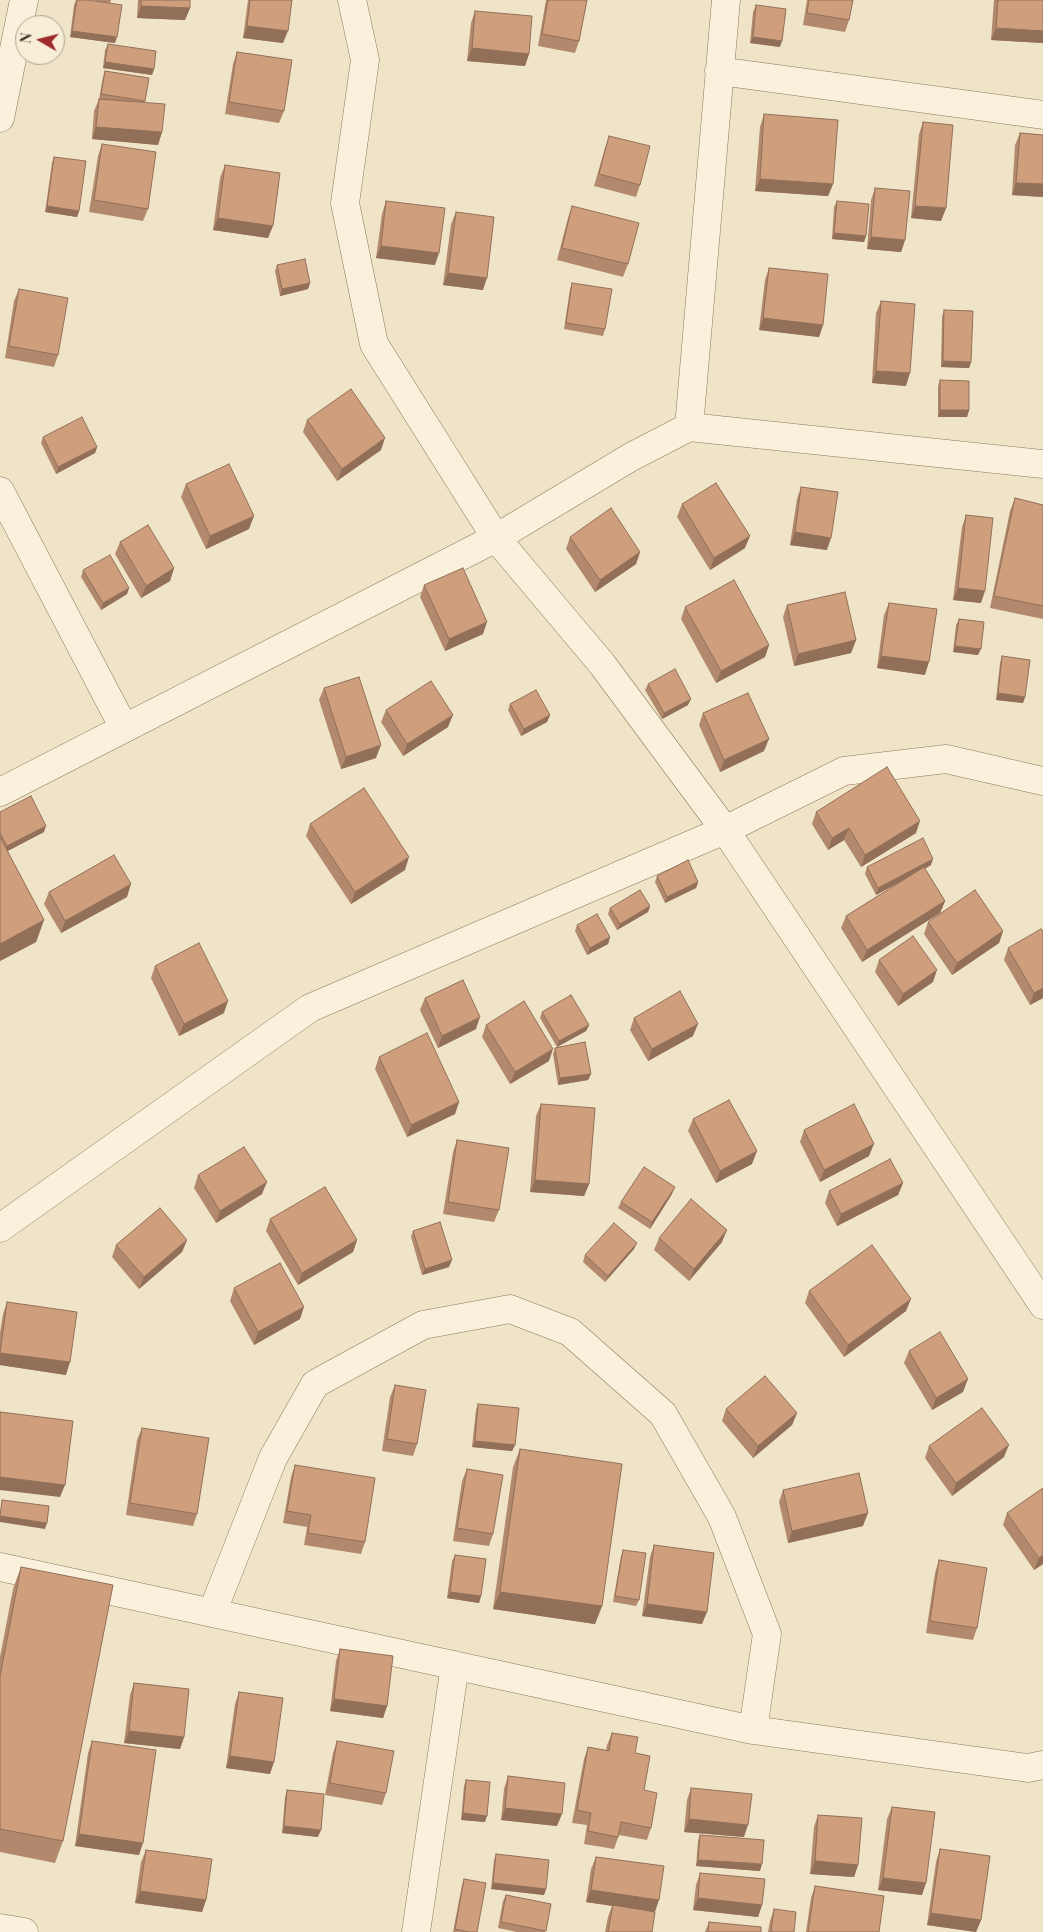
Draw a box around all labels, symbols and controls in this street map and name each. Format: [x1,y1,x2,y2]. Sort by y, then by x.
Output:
north arrow [15,15,65,65]
text: N [16,32,36,44]

